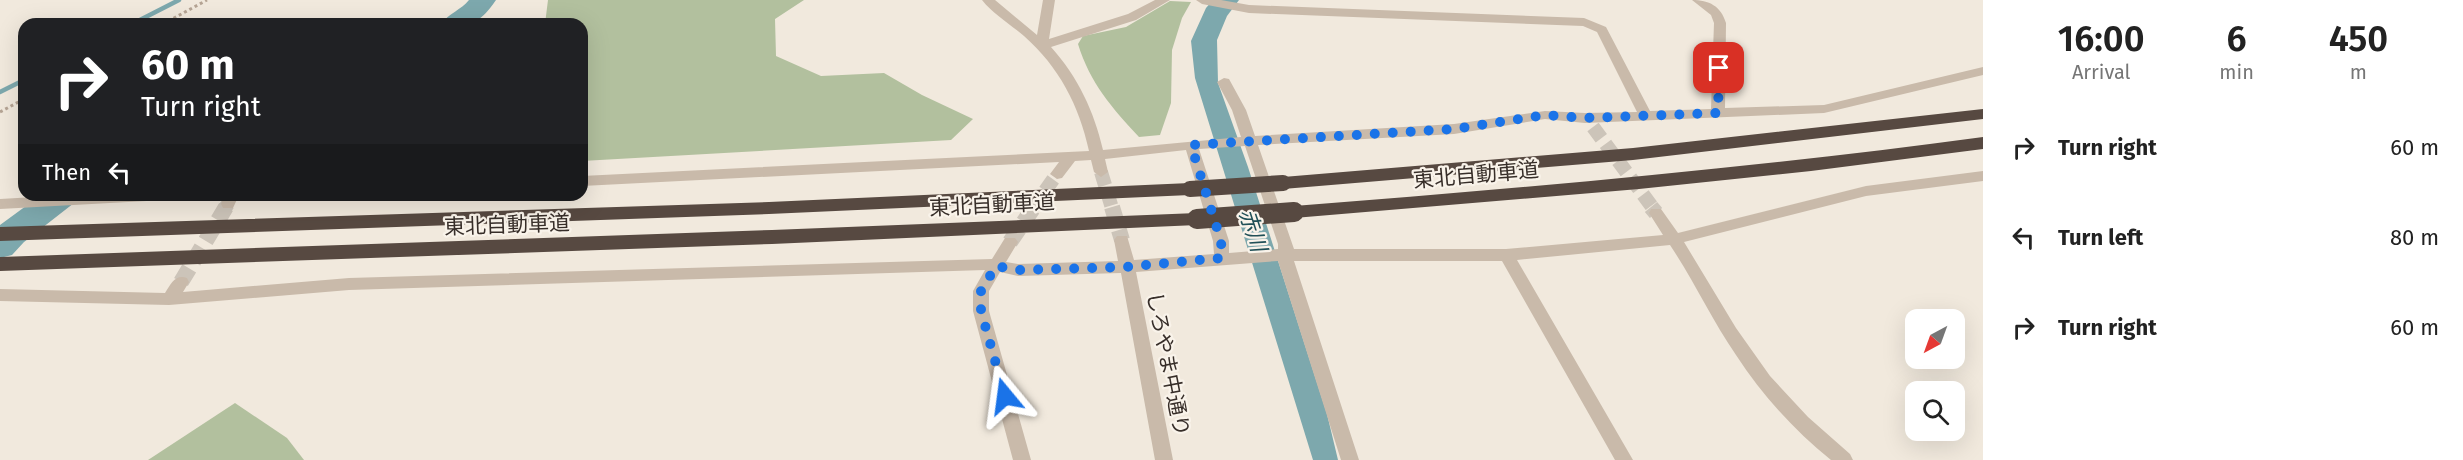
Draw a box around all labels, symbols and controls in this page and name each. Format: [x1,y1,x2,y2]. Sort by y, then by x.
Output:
text: 16:00 [2058,17,2145,61]
text: 6 [2227,17,2247,61]
text: 450 [2329,17,2388,61]
text: 60 m [141,40,235,90]
icon: right [42,42,120,120]
pin [1693,42,1744,93]
icon: arrive [1702,51,1735,84]
text: Arrival [2072,60,2130,84]
text: min [2219,60,2254,84]
text: m [2350,60,2367,84]
text: Turn right [141,91,261,123]
icon: right [2007,131,2040,164]
text: Turn right [2058,134,2157,161]
text: 60 m [2390,134,2439,161]
icon: left [103,156,136,189]
street label: 東北自動車道 [1412,157,1540,193]
text: Then [42,159,91,186]
street label: 東北自動車道 [928,189,1056,221]
water label: 赤川 [1233,205,1273,257]
street label: 東北自動車道 [444,210,570,240]
icon: left [2007,221,2040,254]
text: Turn left [2058,224,2143,251]
text: 80 m [2390,224,2439,251]
street label: しろやま中通り [1141,289,1195,439]
north arrow [1905,309,1965,369]
map controls [1905,309,1965,441]
icon: right [2007,311,2040,344]
text: Turn right [2058,314,2157,341]
text: 60 m [2390,314,2439,341]
position arrow [973,364,1037,428]
button: search [1905,381,1965,441]

